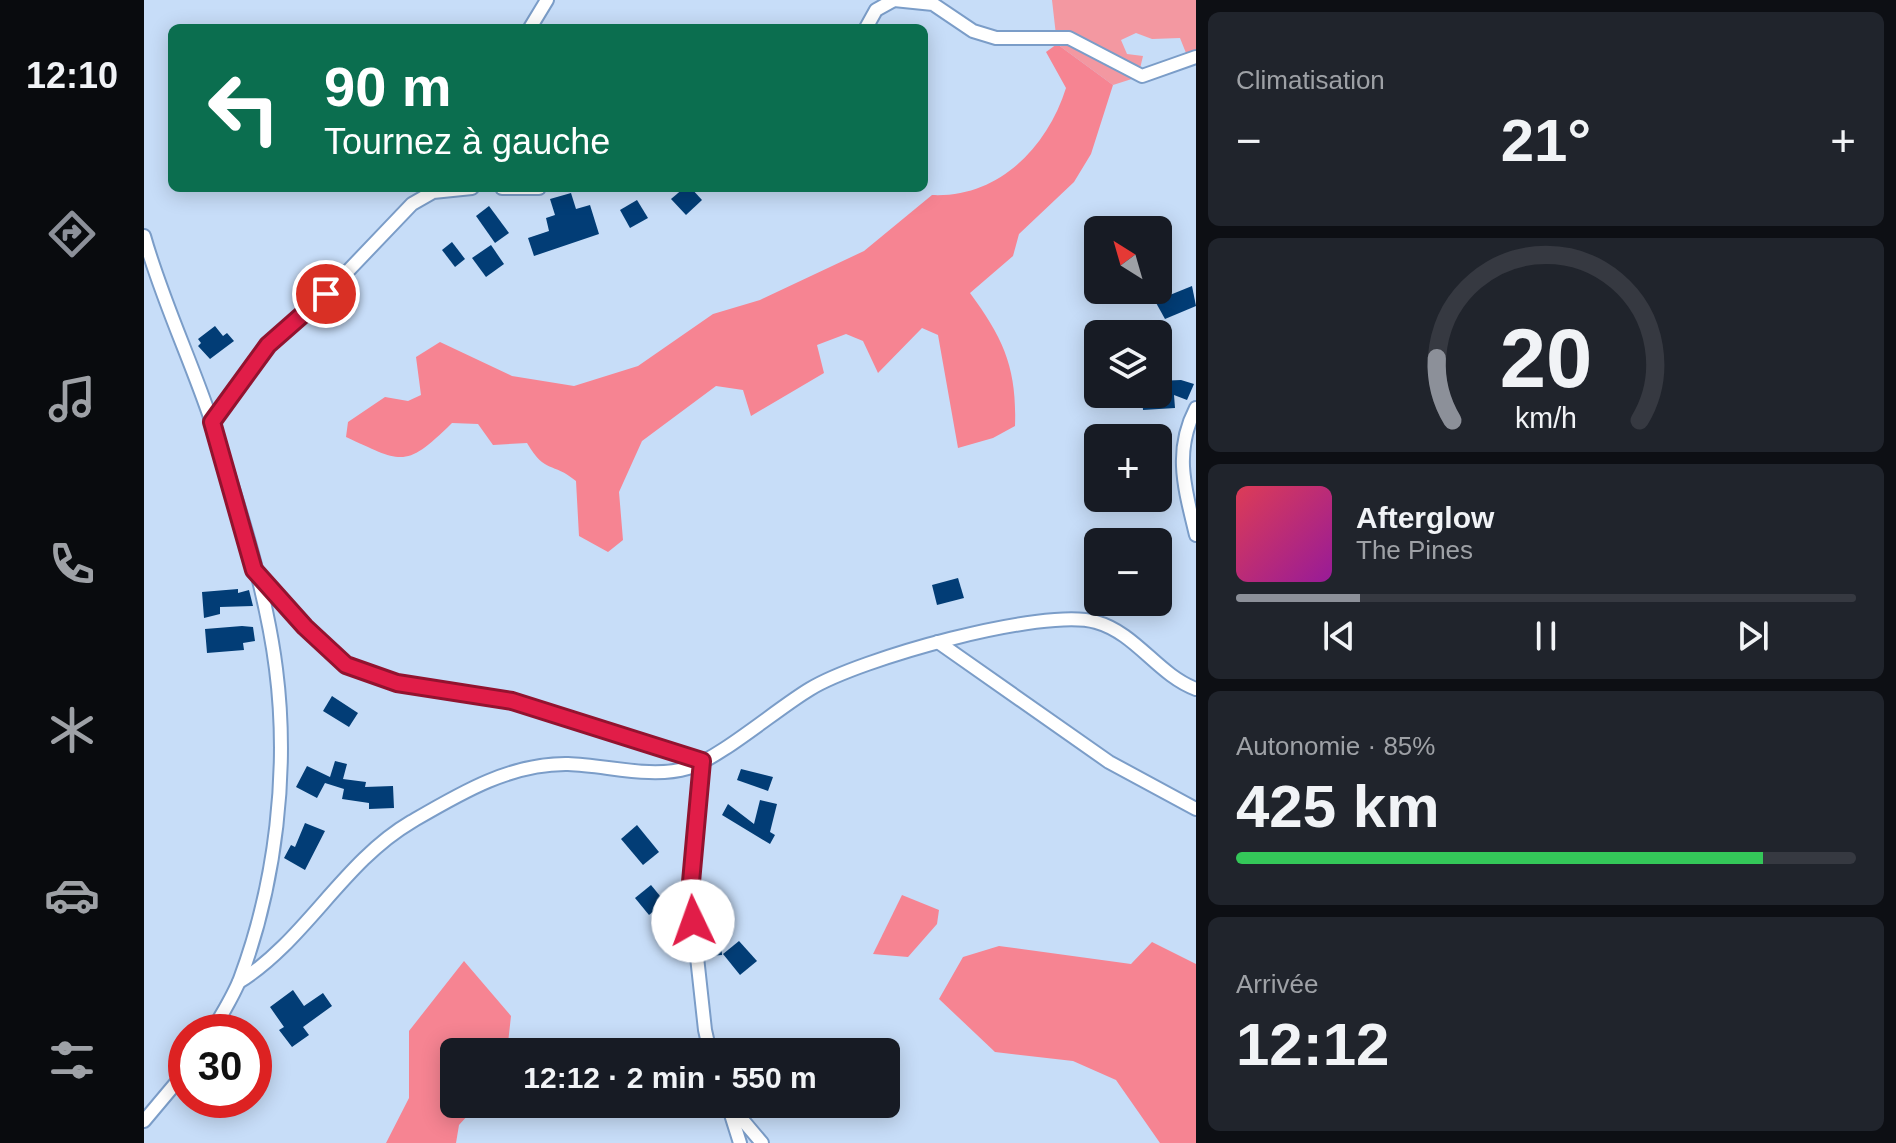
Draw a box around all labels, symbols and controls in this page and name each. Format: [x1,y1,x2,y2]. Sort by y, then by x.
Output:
text: 12:10 [26,55,118,96]
text: 90 m [324,55,452,118]
icon: left [192,56,296,160]
text: Climatisation [1236,65,1385,95]
text: 21° [1501,107,1591,174]
text: − [1236,116,1262,165]
text: + [1830,116,1856,165]
text: Tournez à gauche [324,121,610,162]
icon: directions [44,206,100,262]
north arrow [1084,216,1172,304]
map controls [1084,216,1172,616]
pin [292,260,360,328]
icon: arrive [304,272,348,316]
text: 20 [1500,312,1592,405]
button: layers [1084,320,1172,408]
icon: music [44,371,100,427]
text: km/h [1515,402,1577,434]
button: + [1084,424,1172,512]
text: Afterglow [1356,501,1494,534]
button: − [1084,528,1172,616]
text: The Pines [1356,535,1473,565]
icon: phone [44,536,100,592]
icon: previous [1317,614,1361,658]
icon: pause [1524,614,1568,658]
icon: next [1731,614,1775,658]
icon: climate [44,702,100,758]
text: Autonomie · 85% [1236,731,1435,761]
text: 425 km [1236,773,1440,840]
icon: car [44,867,100,923]
position arrow [651,879,735,963]
text: Arrivée [1236,969,1318,999]
text: 12:12 [1236,1011,1389,1078]
speed limit sign: 30 [168,1014,272,1118]
icon: filters [44,1032,100,1088]
text: 12:12 · 2 min · 550 m [523,1061,817,1094]

